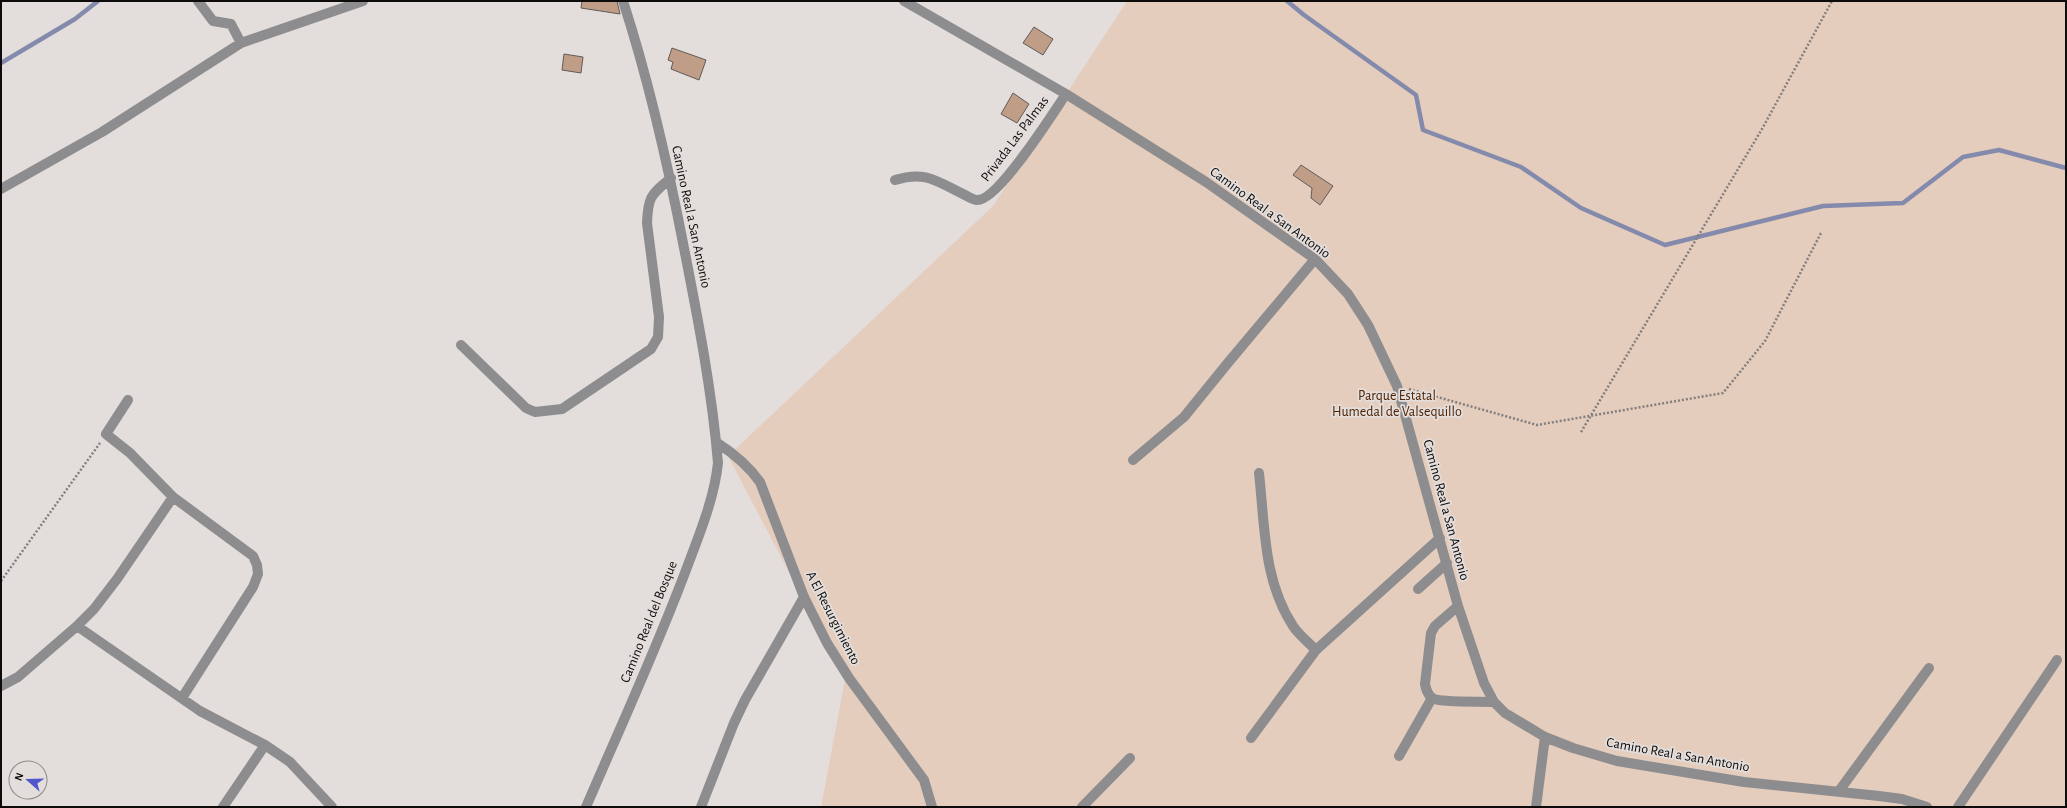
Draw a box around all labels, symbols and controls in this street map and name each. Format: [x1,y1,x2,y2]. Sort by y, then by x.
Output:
street label: Privada Las Palmas [979,94,1051,184]
street label: Camino Real a San Antonio [669,145,713,290]
street label: Camino Real a San Antonio [1207,165,1333,261]
park label: Parque Estatal Humedal de Valsequillo [1332,389,1462,419]
street label: Camino Real a San Antonio [1420,438,1472,582]
street label: Camino Real del Bosque [618,559,680,685]
street label: A El Resurgimiento [803,569,863,667]
street label: Camino Real a San Antonio [1605,735,1751,775]
north arrow [8,760,48,800]
text: N [13,771,26,782]

